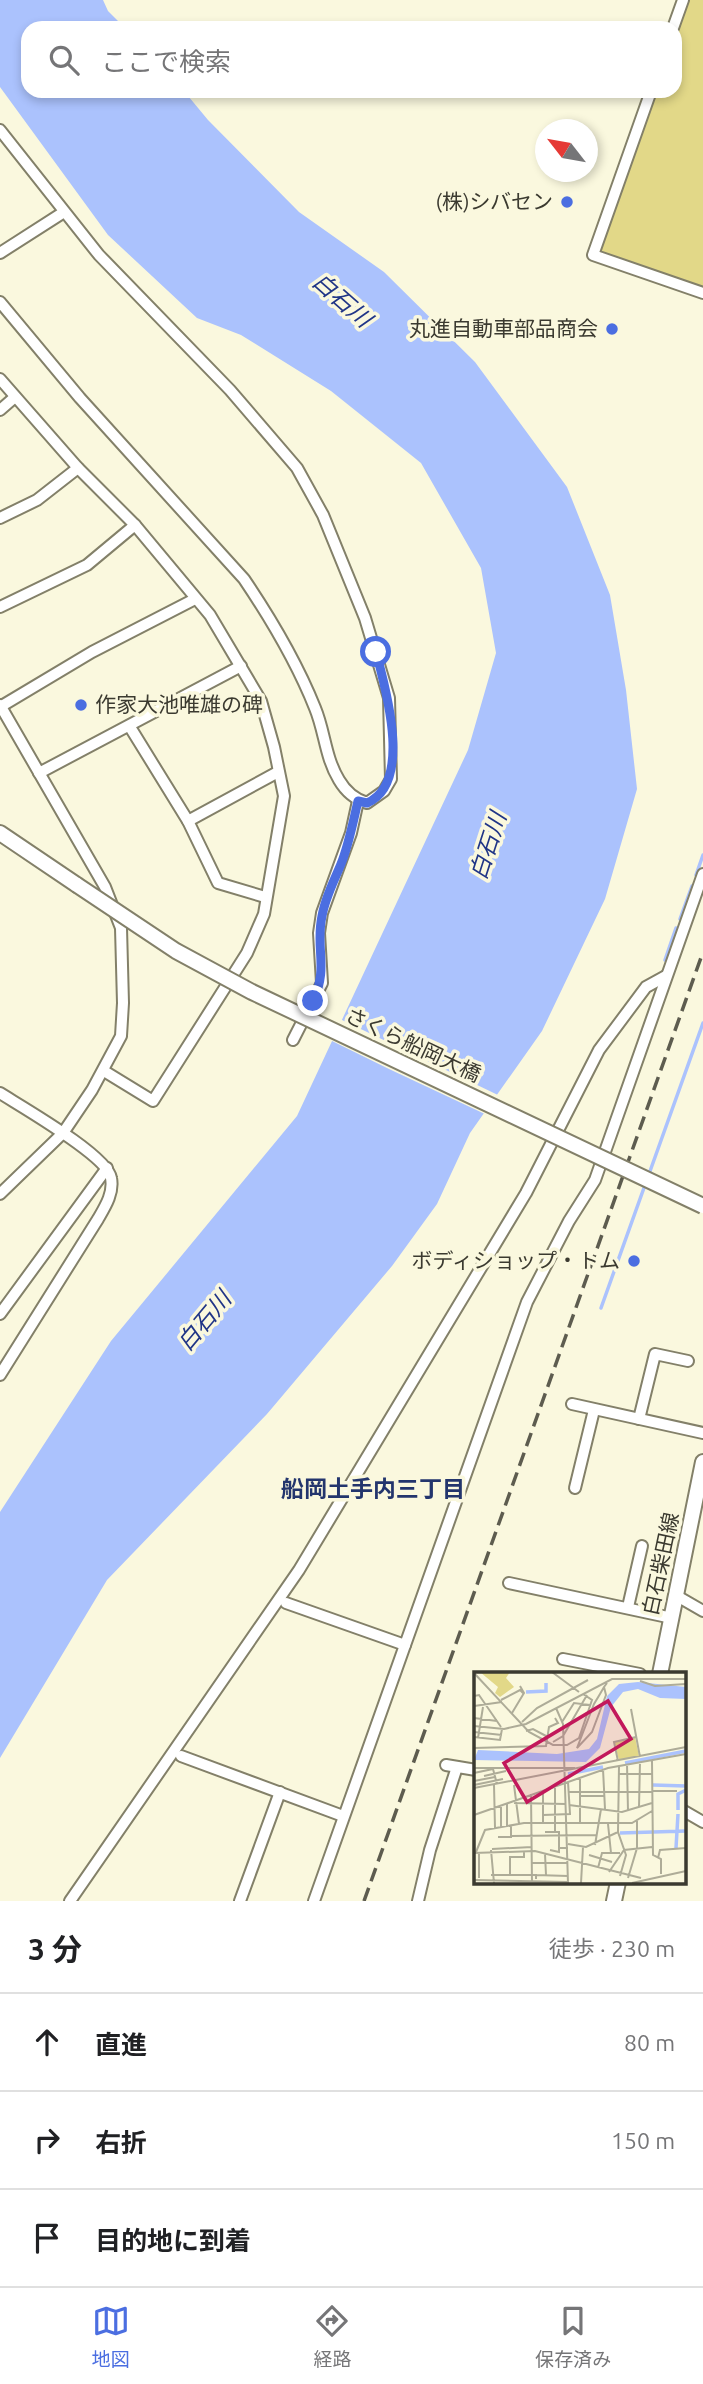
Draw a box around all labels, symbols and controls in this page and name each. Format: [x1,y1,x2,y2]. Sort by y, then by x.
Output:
search box [21,21,682,98]
icon: search [45,41,83,79]
text: ここで検索 [101,47,231,76]
north arrow [535,119,598,182]
place label: (株)シバセン [435,189,553,213]
marker: (株)シバセン [559,194,575,210]
water label: 白石川 [308,268,379,334]
place label: 丸進自動車部品商会 [409,316,598,340]
marker: 丸進自動車部品商会 [604,321,620,337]
route start [360,636,391,667]
place label: 作家大池唯雄の碑 [95,692,263,716]
marker: 作家大池唯雄の碑 [73,697,89,713]
water label: 白石川 [465,806,511,883]
route end [297,985,328,1016]
street label: さくら船岡大橋 [342,1002,485,1086]
place label: ボディショップ・トム [411,1248,620,1272]
marker: ボディショップ・トム [626,1253,642,1269]
water label: 白石川 [172,1284,237,1355]
district label: 船岡土手内三丁目 [281,1476,465,1501]
street label: 白石柴田線 [637,1510,683,1618]
inset map [474,1672,686,1884]
text: 3 分 [28,1932,82,1966]
text: 徒歩 · 230 m [549,1936,675,1961]
icon: ahead [28,2023,66,2061]
text: 直進 [95,2030,147,2059]
text: 80 m [624,2030,675,2055]
icon: right [28,2121,66,2159]
text: 右折 [95,2128,147,2157]
text: 150 m [611,2128,675,2153]
icon: arrive [28,2219,66,2257]
text: 目的地に到着 [95,2226,251,2255]
tab: 地図 [92,2302,130,2371]
tab: 経路 [313,2302,351,2371]
tab: 保存済み [535,2302,611,2371]

